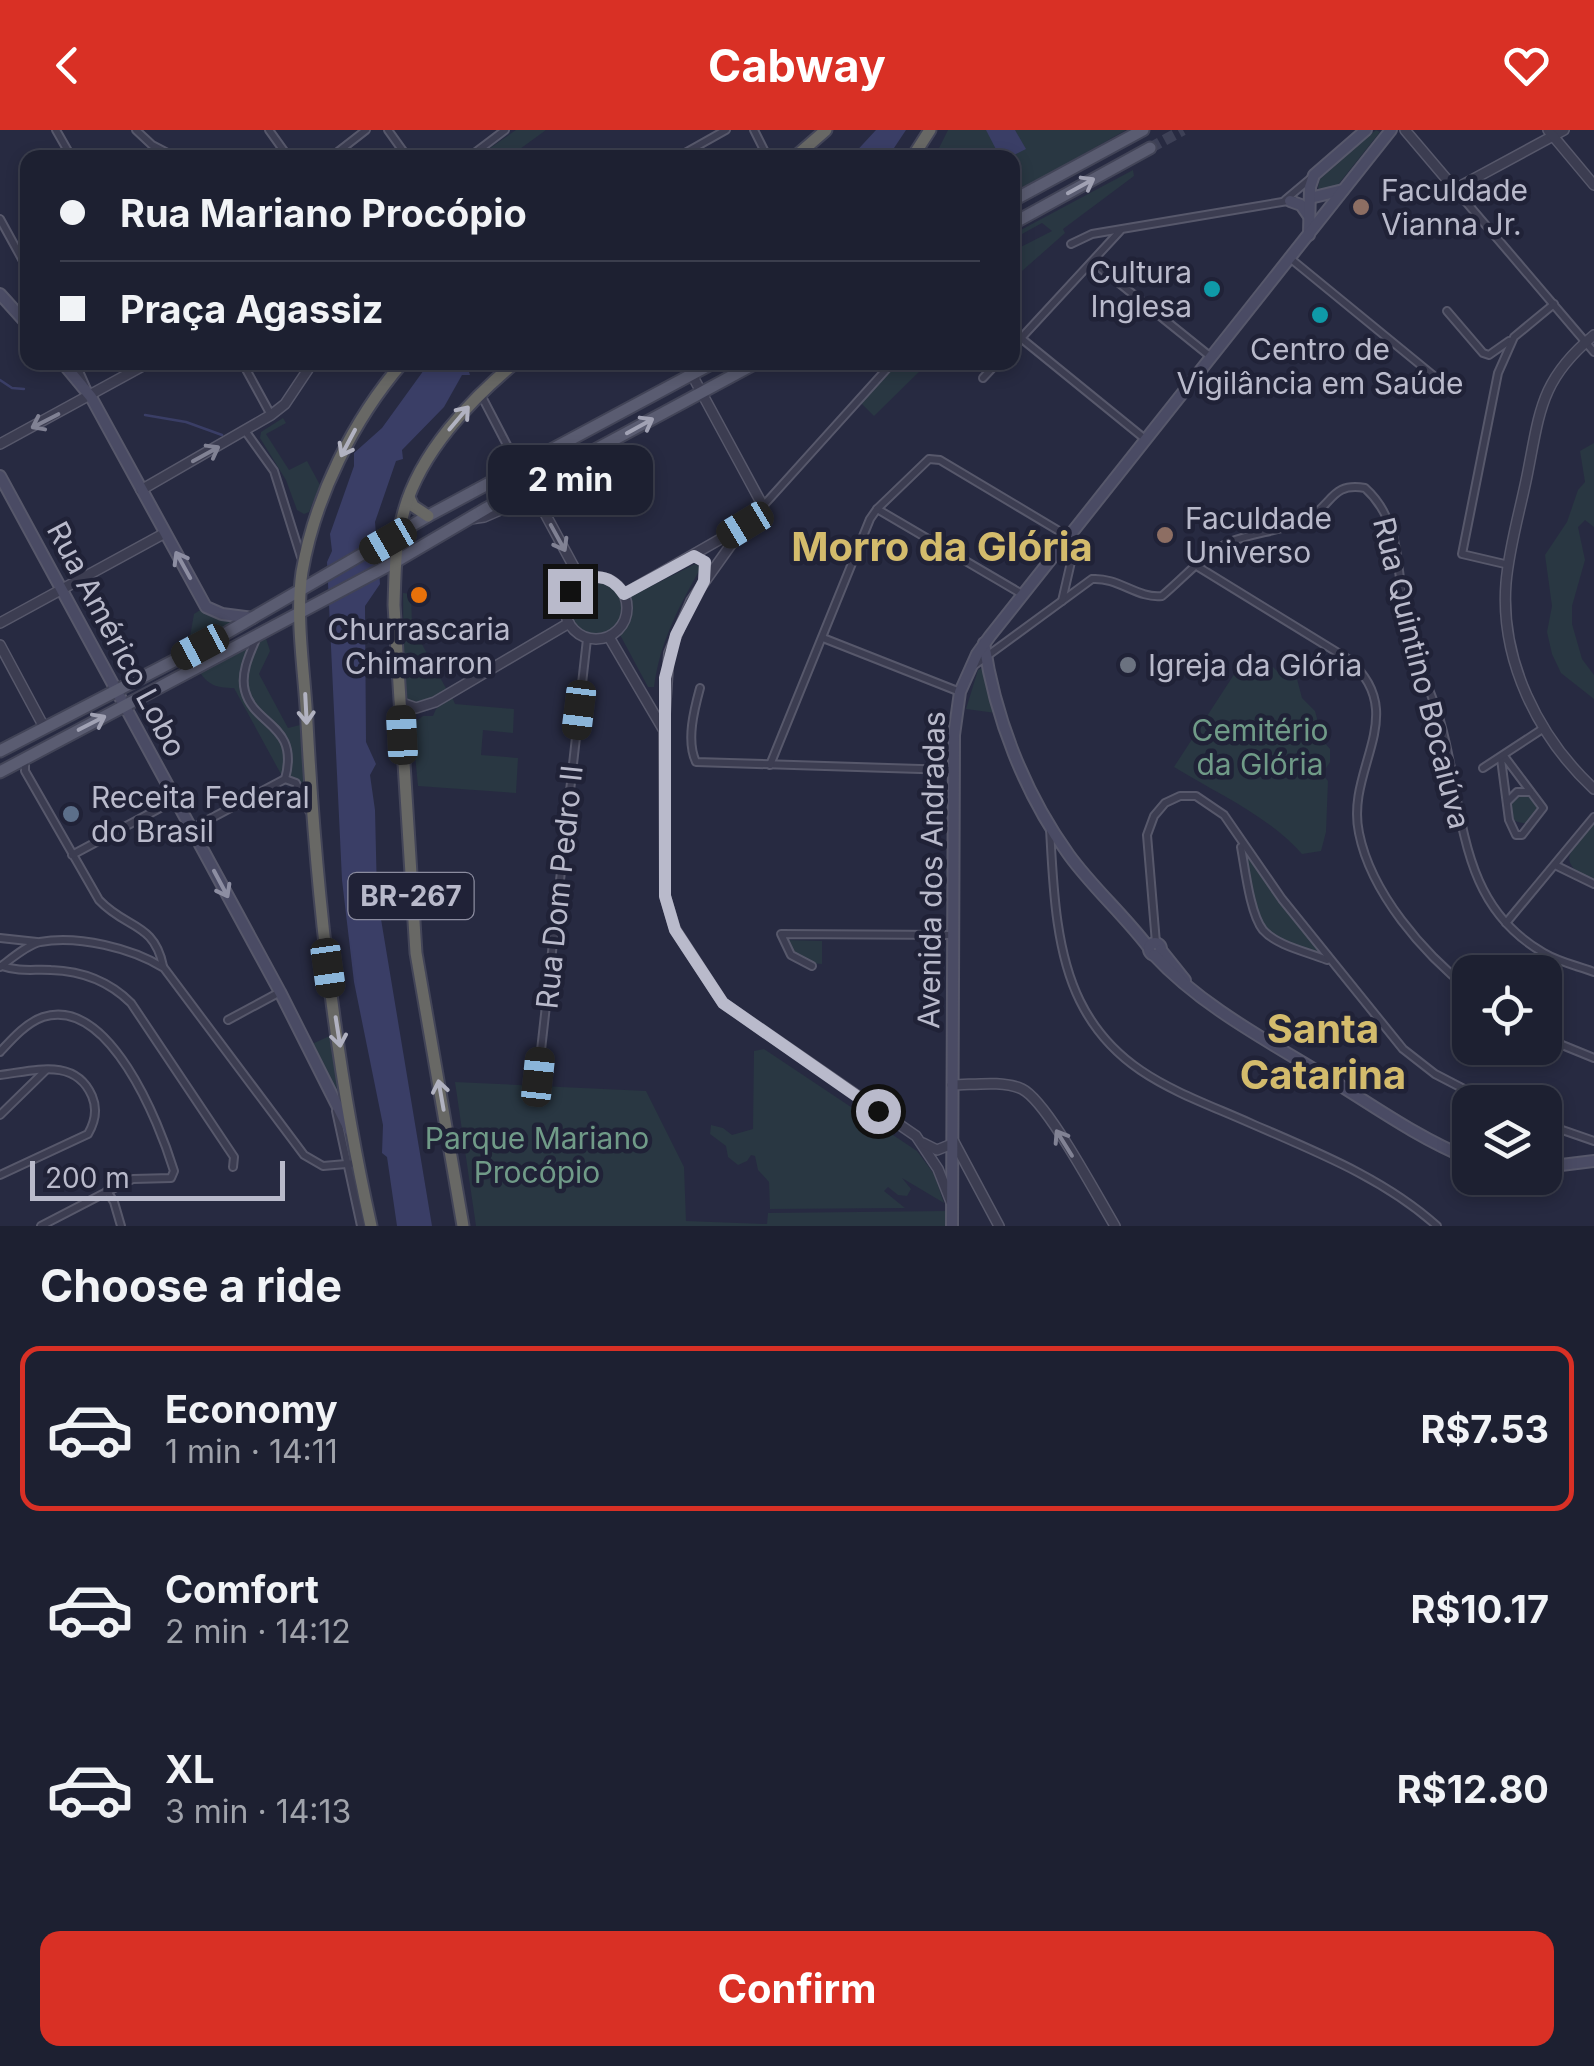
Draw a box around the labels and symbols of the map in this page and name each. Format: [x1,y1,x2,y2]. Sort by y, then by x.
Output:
place label: Faculdade Vianna Jr. [1381,172,1528,242]
one-way arrow [1066,175,1095,195]
marker: Faculdade Vianna Jr. [1350,196,1372,218]
place label: Cultura Inglesa [1089,254,1192,324]
marker: Cultura Inglesa [1201,278,1223,300]
marker: Centro de Vigilância em Saúde [1309,304,1331,326]
place label: Centro de Vigilância em Saúde [1176,331,1464,401]
one-way arrow [448,405,470,431]
one-way arrow [31,412,61,431]
one-way arrow [624,416,654,436]
one-way arrow [338,427,357,457]
one-way arrow [191,443,221,463]
callout: 2 min [488,446,652,516]
car [712,497,778,553]
place label: Faculdade Universo [1185,500,1332,570]
car [355,513,421,569]
street label: Rua Quintino Bocaiúva [1366,514,1478,832]
street label: Rua Américo Lobo [40,515,194,763]
one-way arrow [549,522,569,552]
district label: Morro da Glória [791,522,1093,571]
marker: Faculdade Universo [1154,524,1176,546]
one-way arrow [172,551,192,581]
route end [548,569,593,614]
marker: Churrascaria Chimarron [408,584,430,606]
place label: Churrascaria Chimarron [327,611,511,681]
car [166,620,234,674]
place label: Igreja da Glória [1148,647,1362,683]
marker: Igreja da Glória [1117,654,1139,676]
car [560,678,598,742]
one-way arrow [297,692,316,724]
car [385,704,419,766]
street label: Avenida dos Andradas [910,711,952,1029]
one-way arrow [77,712,107,731]
park label: Cemitério da Glória [1192,712,1328,782]
street label: Rua Dom Pedro II [528,763,590,1011]
place label: Receita Federal do Brasil [91,779,310,849]
marker: Receita Federal do Brasil [60,803,82,825]
one-way arrow [212,869,231,898]
road number: BR-267 [348,873,474,919]
car [309,936,347,1000]
district label: Santa Catarina [1240,1004,1406,1099]
one-way arrow [329,1015,348,1048]
car [520,1046,556,1108]
one-way arrow [431,1080,449,1112]
route start [856,1089,901,1134]
park label: Parque Mariano Procópio [425,1120,649,1190]
one-way arrow [1054,1129,1074,1158]
scale bar [30,1156,285,1200]

